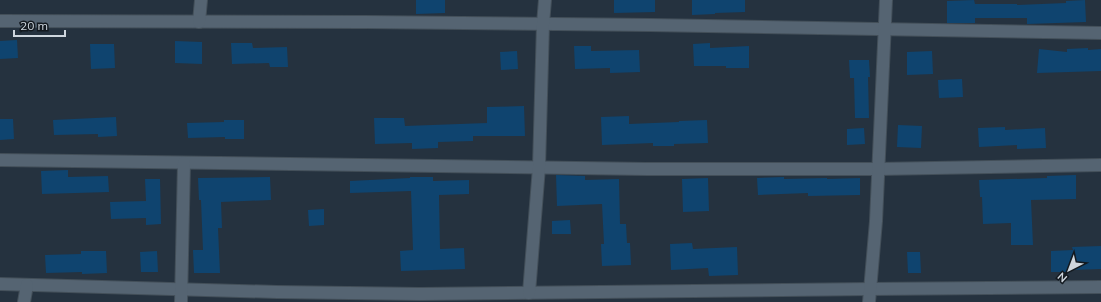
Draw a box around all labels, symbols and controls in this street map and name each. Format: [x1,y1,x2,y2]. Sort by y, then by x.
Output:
scale bar [14,12,65,38]
text: 20 m [20,18,48,33]
north arrow [1049,250,1089,290]
text: N [1055,269,1070,285]

